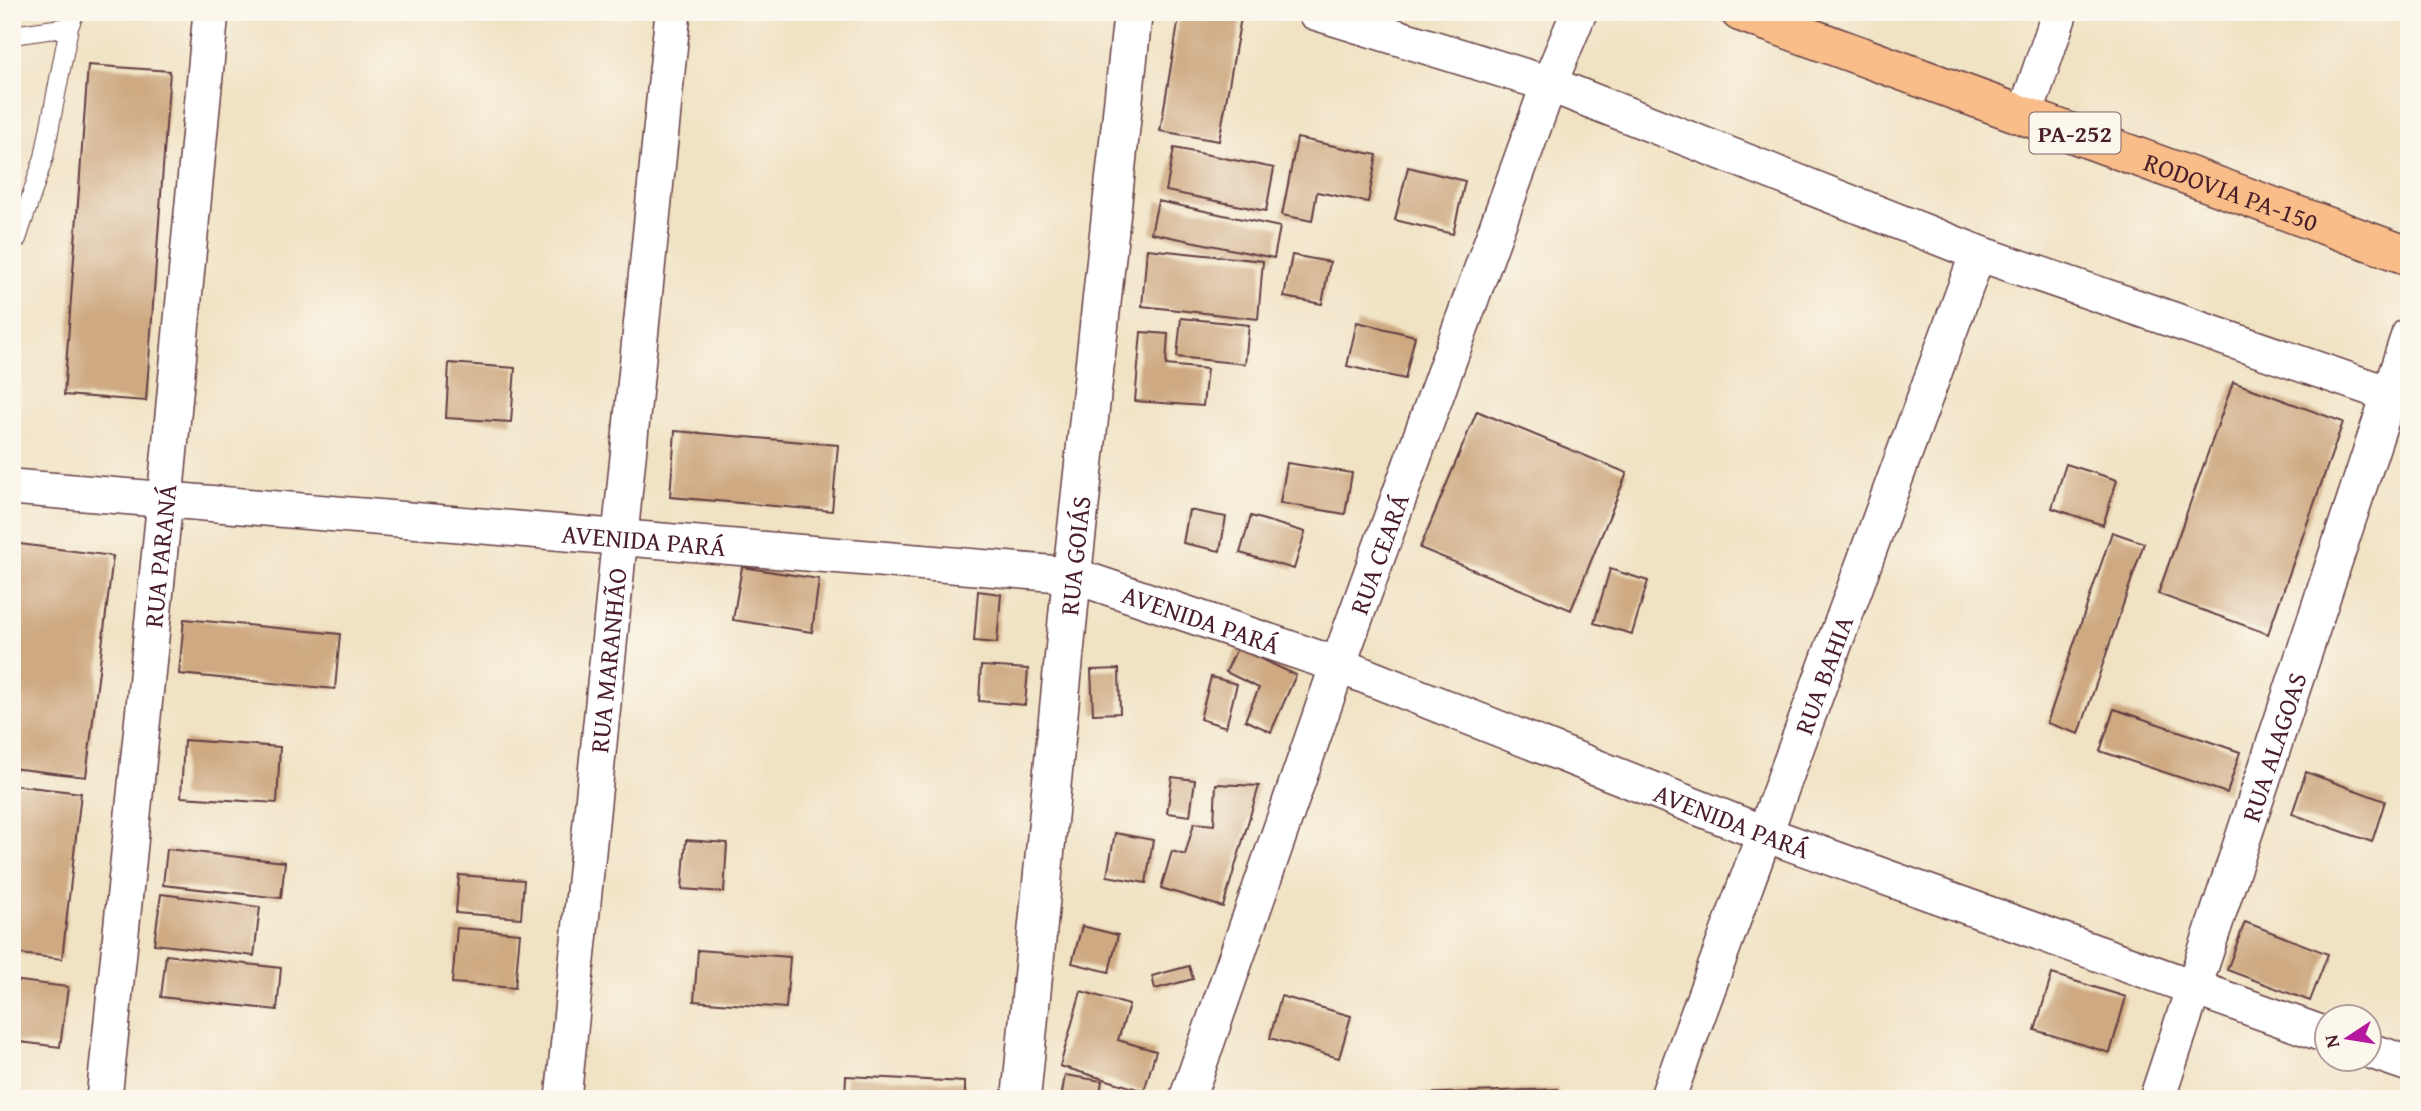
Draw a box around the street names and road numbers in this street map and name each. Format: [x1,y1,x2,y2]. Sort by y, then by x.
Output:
road number: PA-252 [2030,113,2120,154]
street label: RODOVIA PA-150 [2139,142,2324,241]
street label: RUA PARANÁ [133,482,186,629]
street label: RUA CEARÁ [1339,487,1418,620]
street label: RUA GOIÁS [1049,494,1100,617]
street label: AVENIDA PARÁ [560,513,728,566]
street label: RUA MARANHÃO [579,566,636,755]
street label: AVENIDA PARÁ [1117,574,1286,664]
street label: RUA BAHIA [1783,610,1863,740]
street label: RUA ALAGOAS [2230,667,2316,826]
street label: AVENIDA PARÁ [1648,772,1816,868]

